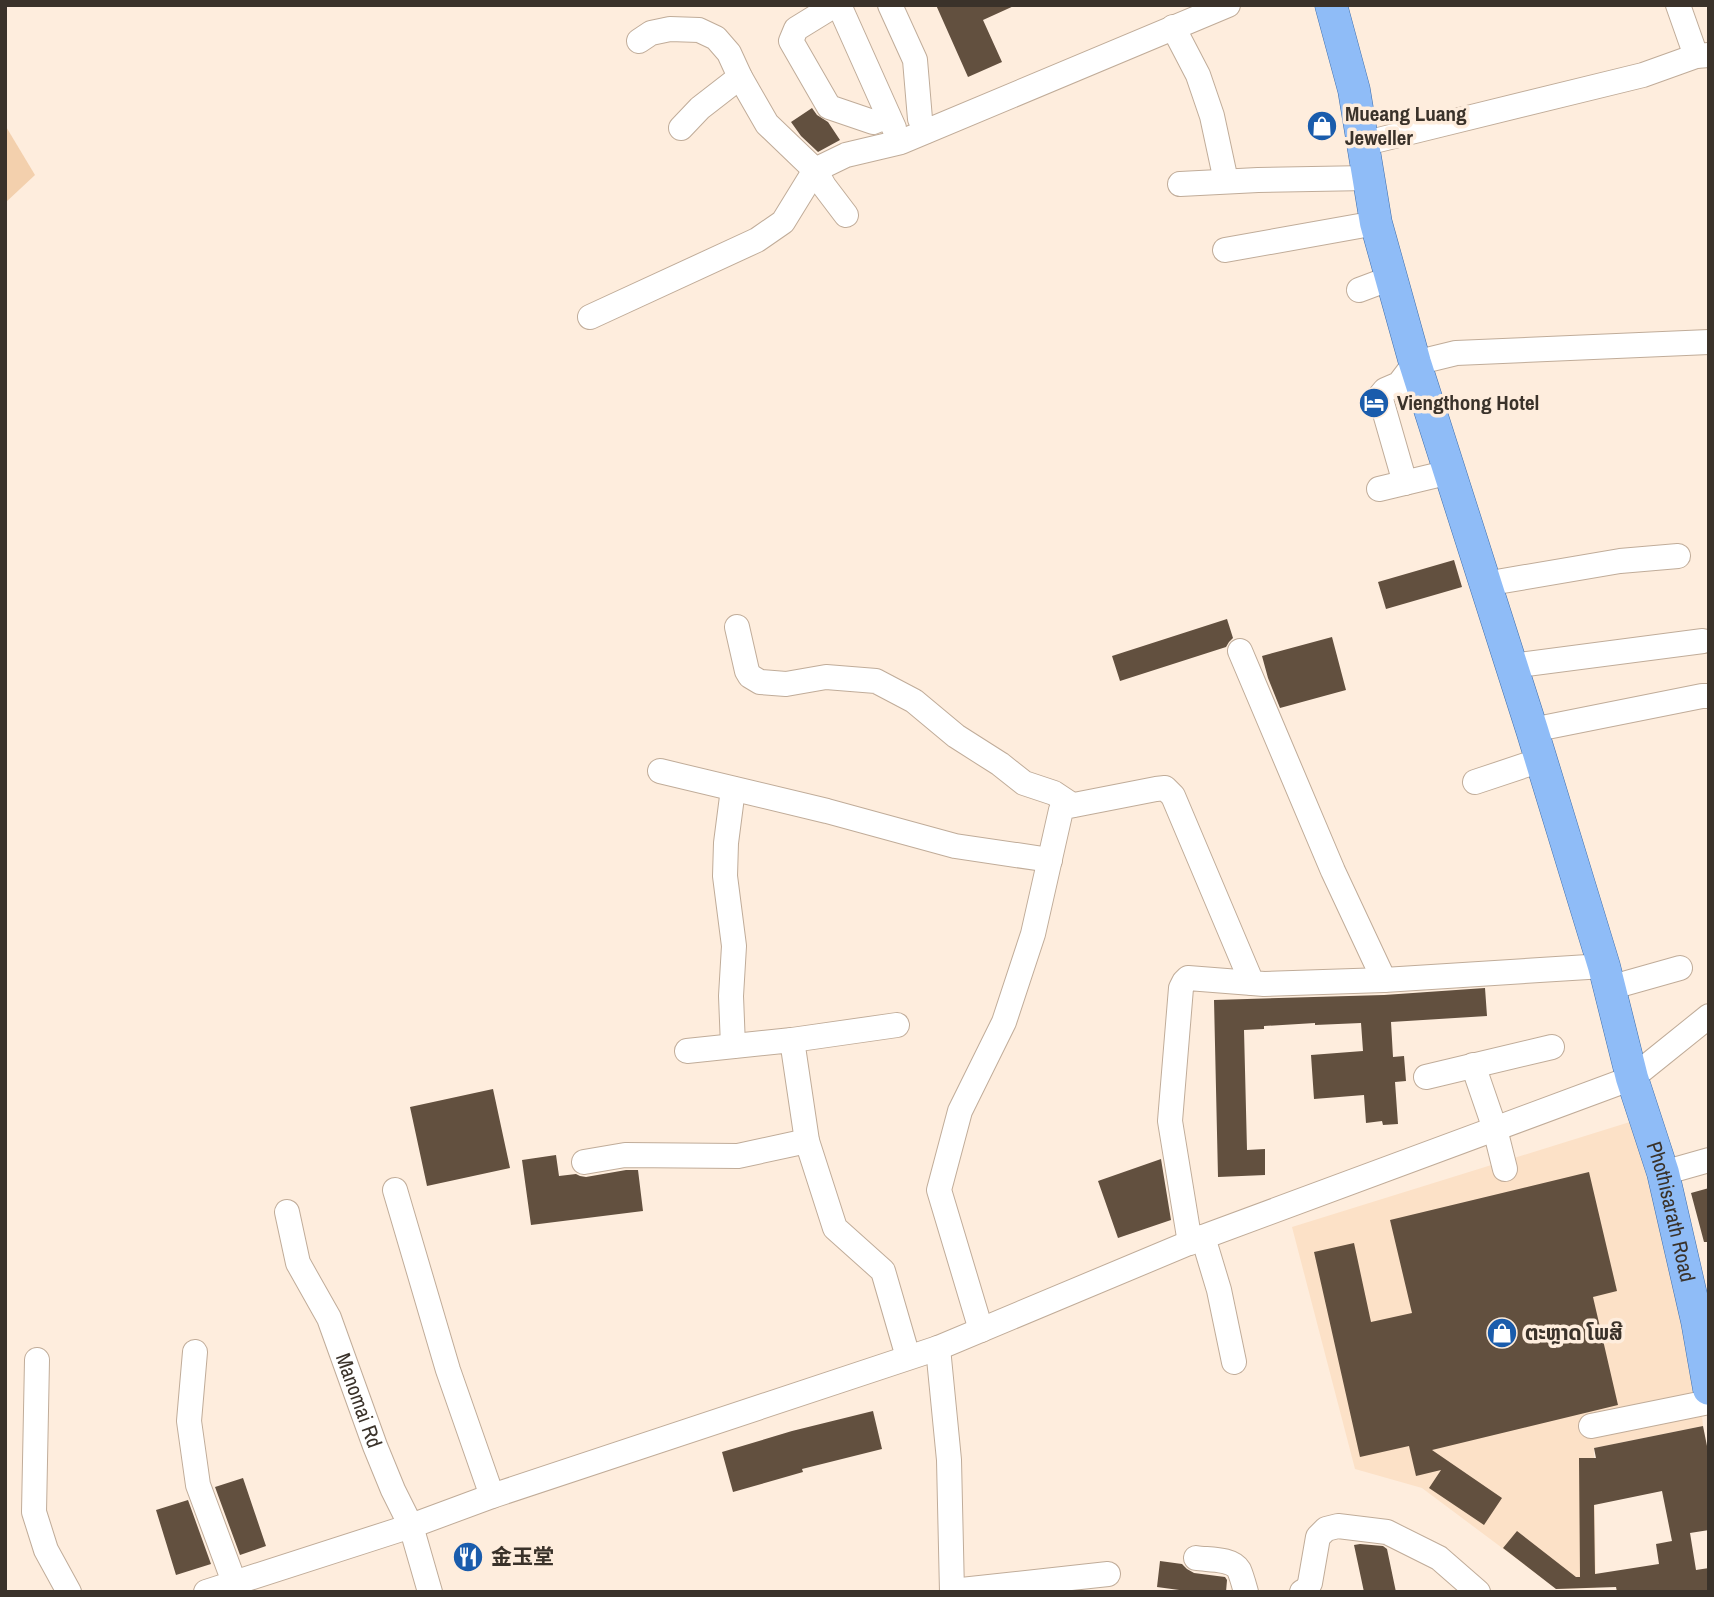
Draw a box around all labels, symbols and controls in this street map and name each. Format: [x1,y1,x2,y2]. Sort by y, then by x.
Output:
place label: Mueang Luang Jeweller [1345,99,1467,152]
shop icon: Mueang Luang Jeweller [1305,109,1339,143]
hotel icon: Viengthong Hotel [1357,386,1391,420]
place label: Viengthong Hotel [1397,388,1539,417]
street label: Phothisarath Road [1640,1138,1703,1285]
shop icon: ຕະຫຼາດ ໂພສີ [1485,1316,1519,1350]
place label: ຕະຫຼາດ ໂພສີ [1525,1318,1623,1347]
street label: Manomai Rd [329,1349,389,1452]
restaurant icon: 金玉堂 [451,1540,485,1574]
place label: 金玉堂 [491,1542,554,1571]

